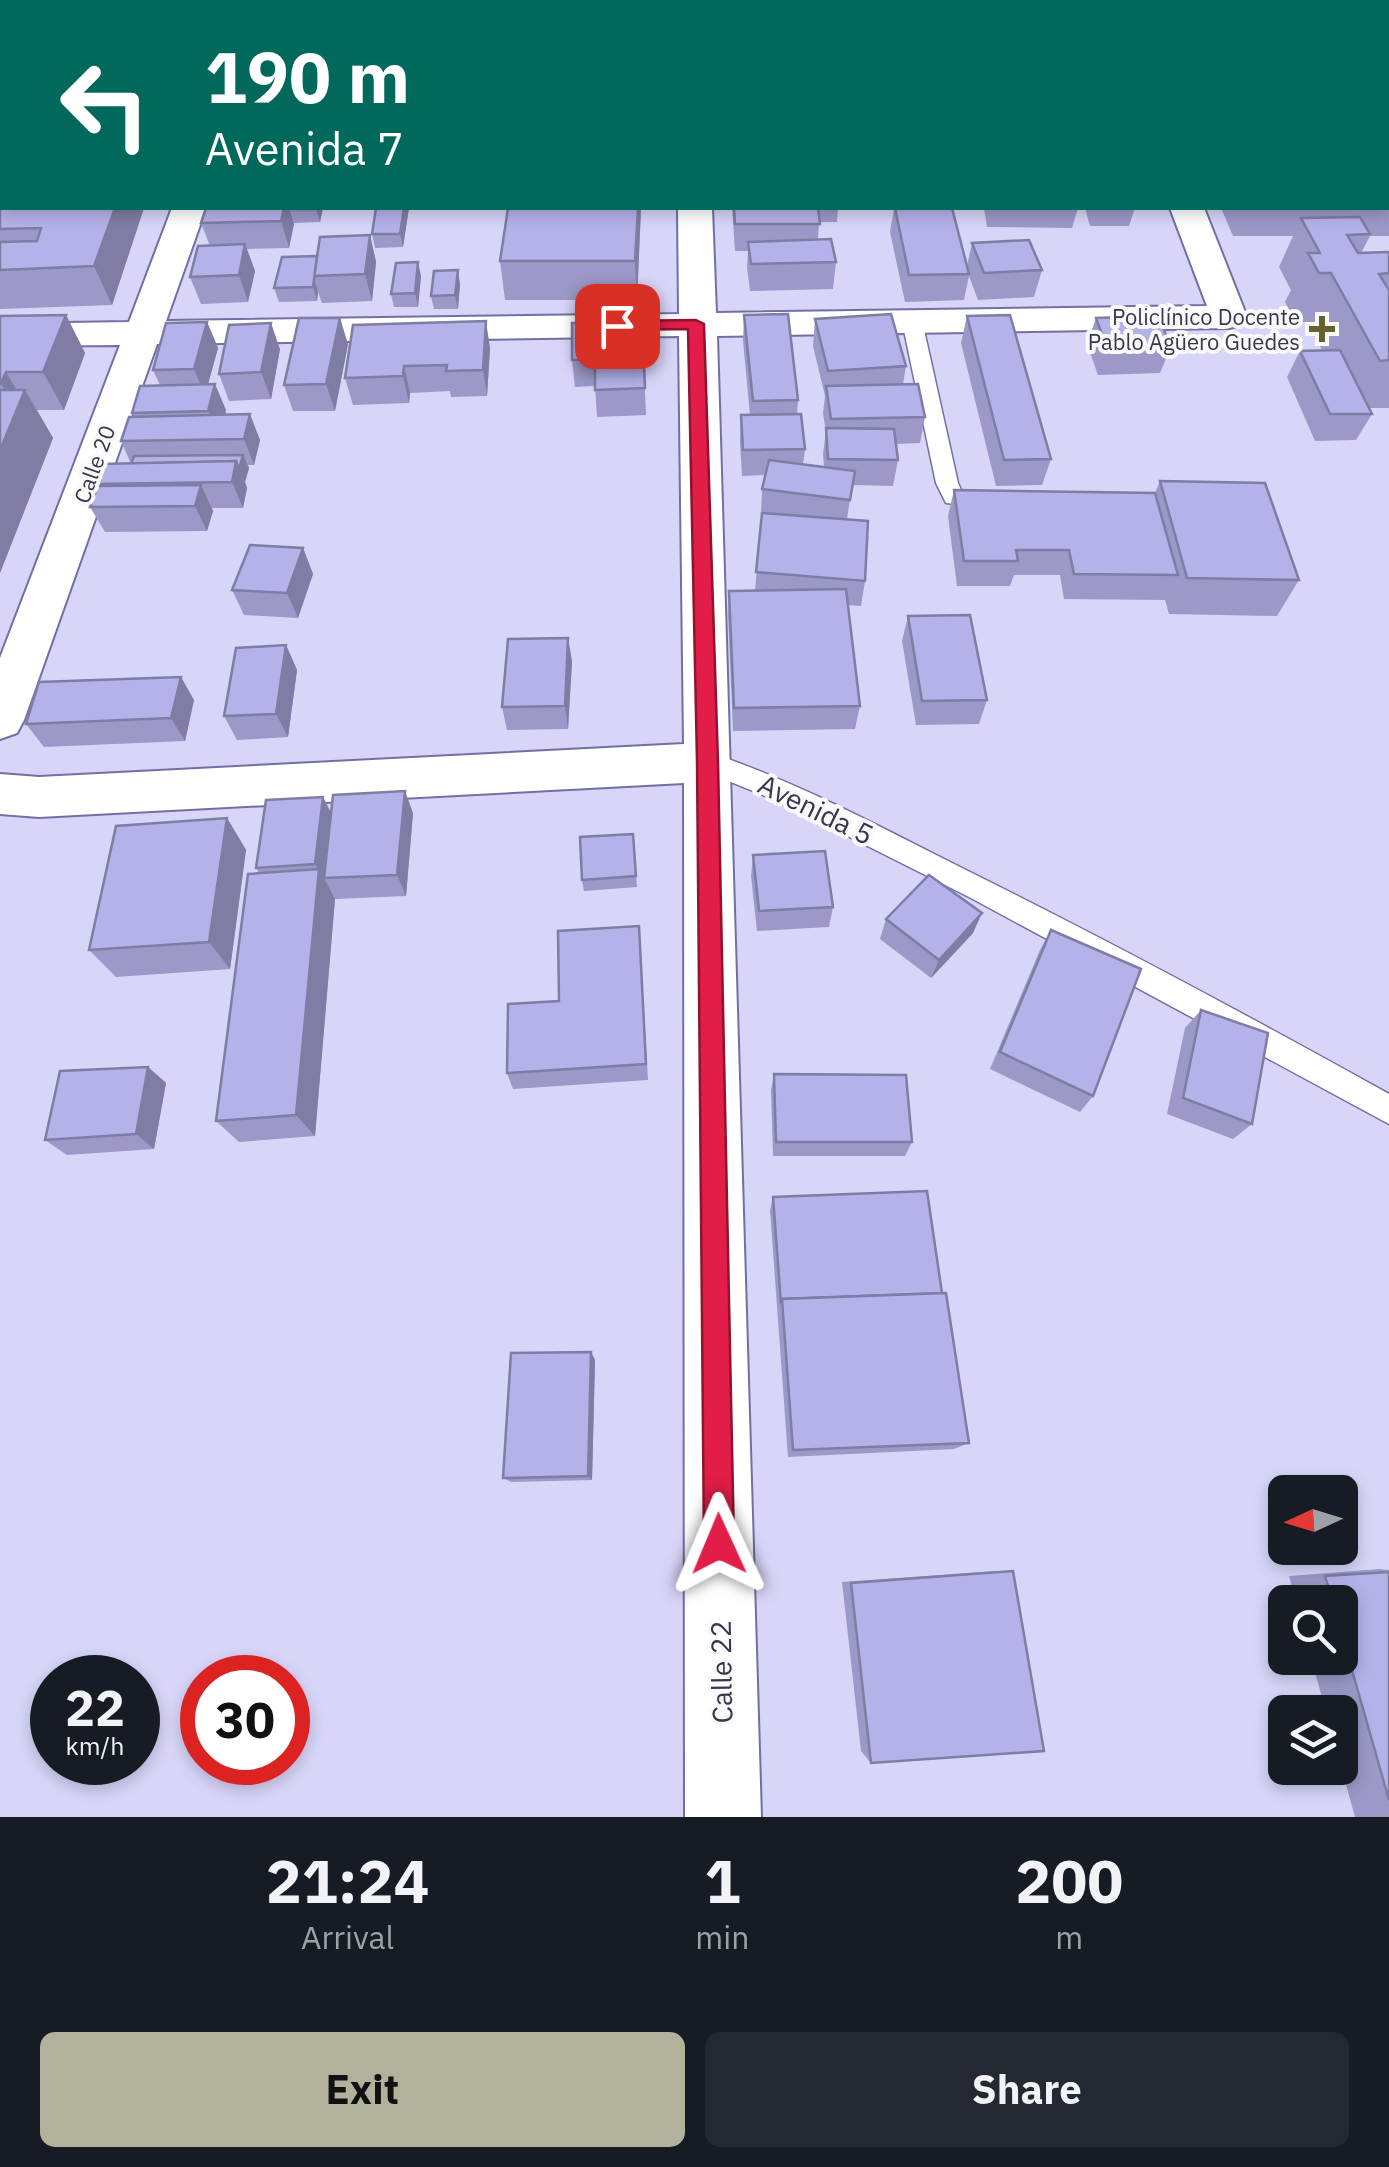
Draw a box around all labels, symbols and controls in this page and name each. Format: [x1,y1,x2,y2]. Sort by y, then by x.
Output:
text: 190 m [205,31,410,122]
icon: left [40,40,170,170]
text: Avenida 7 [205,119,404,177]
pin [575,284,660,369]
icon: arrive [590,299,645,354]
place label: Policlínico Docente Pablo Agüero Guedes [1088,302,1300,356]
marker: Policlínico Docente Pablo Agüero Guedes [1309,316,1335,342]
street label: Calle 20 [67,421,121,507]
street label: Avenida 5 [752,765,880,853]
north arrow [1268,1475,1358,1565]
map controls [1268,1475,1358,1785]
position arrow [667,1492,771,1596]
button: search [1268,1585,1358,1675]
street label: Calle 22 [702,1620,740,1724]
speed limit sign: 30 [180,1655,310,1785]
text: 22 [65,1675,125,1740]
button: layers [1268,1695,1358,1785]
text: km/h [66,1729,124,1762]
text: 21:24 [266,1841,430,1920]
text: 1 [704,1841,740,1920]
text: 200 [1015,1841,1123,1920]
text: Arrival [301,1916,394,1958]
text: min [695,1916,749,1958]
text: m [1055,1916,1083,1958]
button: Exit [40,2032,685,2147]
button: Share [705,2032,1349,2147]

